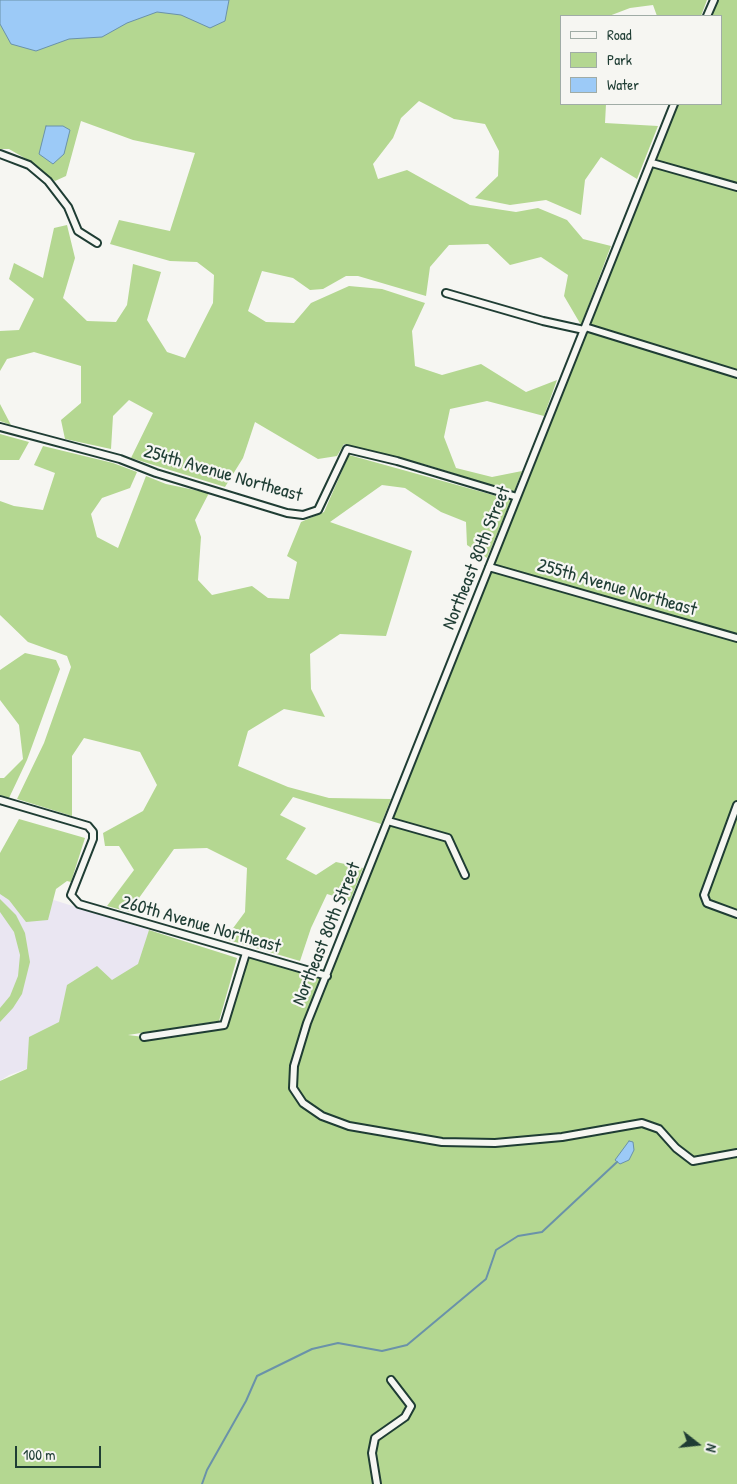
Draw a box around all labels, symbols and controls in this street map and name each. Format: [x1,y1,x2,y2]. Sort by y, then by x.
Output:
legend [560,15,722,105]
text: Road [607,24,632,45]
text: Park [607,49,632,70]
text: Water [607,74,639,95]
street label: 254th Avenue Northeast [141,440,305,508]
street label: Northeast 80th Street [438,483,516,633]
street label: 255th Avenue Northeast [535,554,699,622]
street label: Northeast 80th Street [288,859,366,1009]
street label: 260th Avenue Northeast [119,891,283,959]
north arrow [672,1419,722,1469]
scale bar [18,1436,104,1468]
text: N [702,1442,722,1454]
text: 100 m [23,1444,56,1465]

